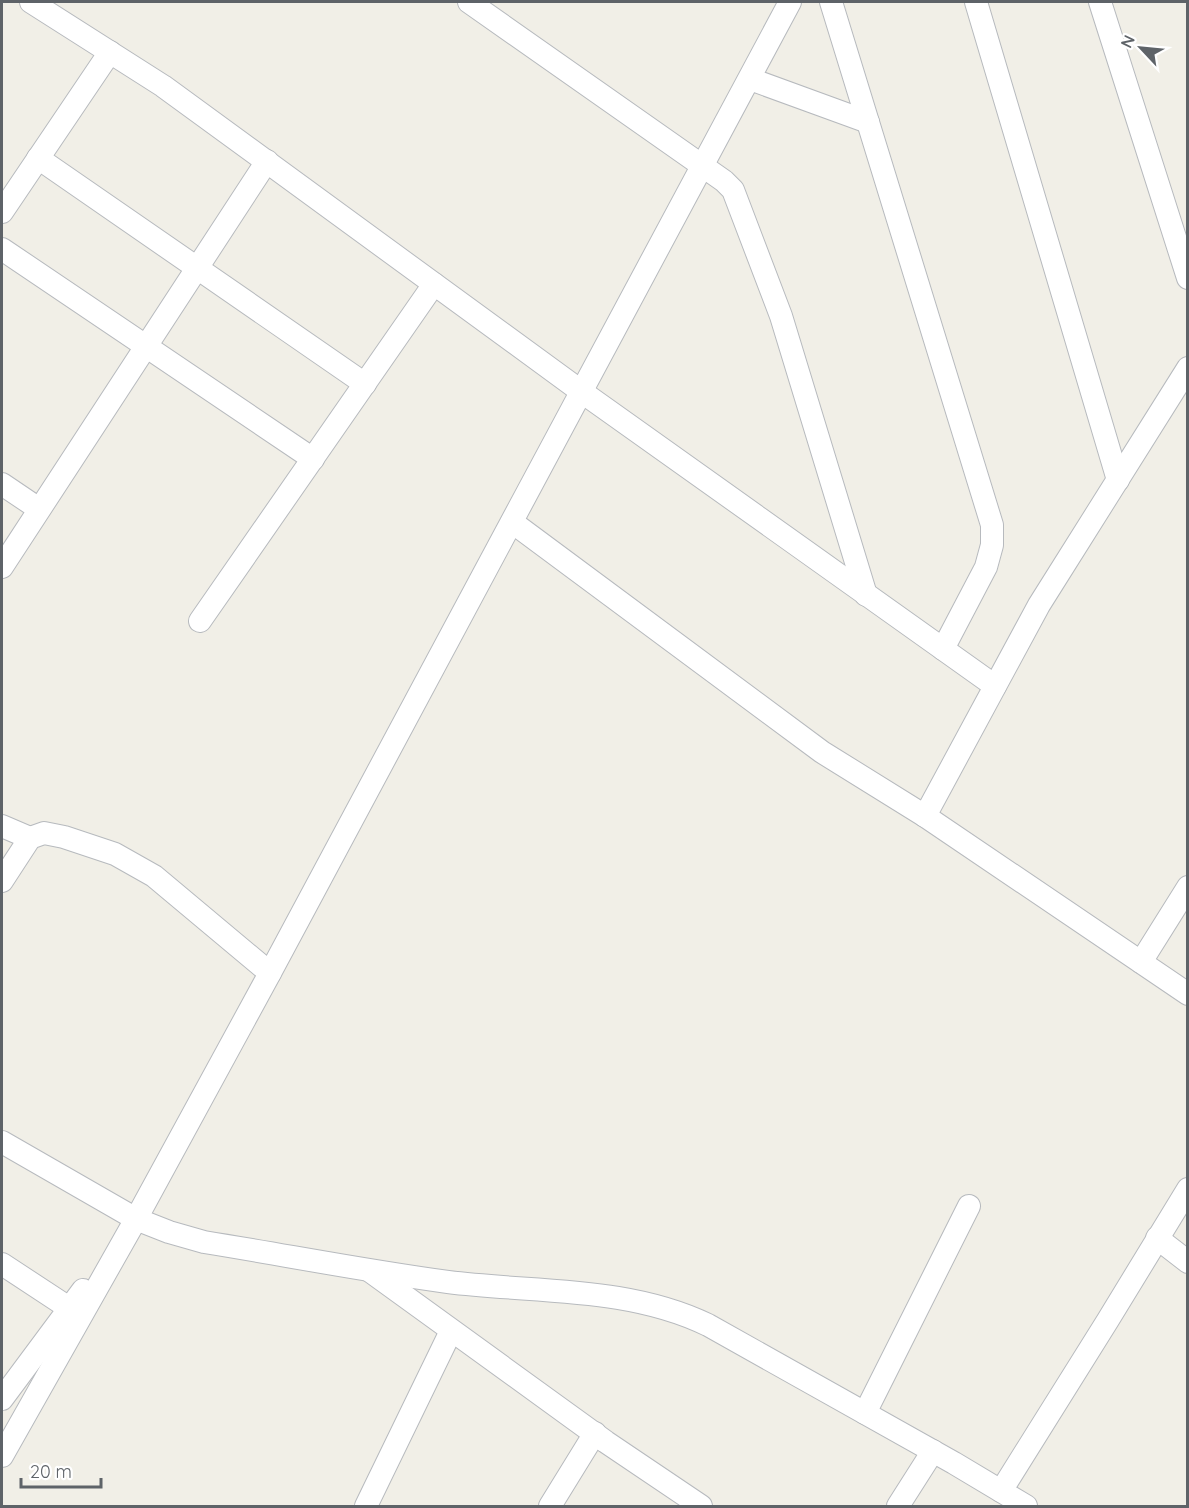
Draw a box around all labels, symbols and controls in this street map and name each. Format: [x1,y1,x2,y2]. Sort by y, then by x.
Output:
north arrow [1111,18,1171,78]
text: N [1116,32,1139,51]
scale bar [21,1451,100,1489]
text: 20 m [30,1460,72,1483]

